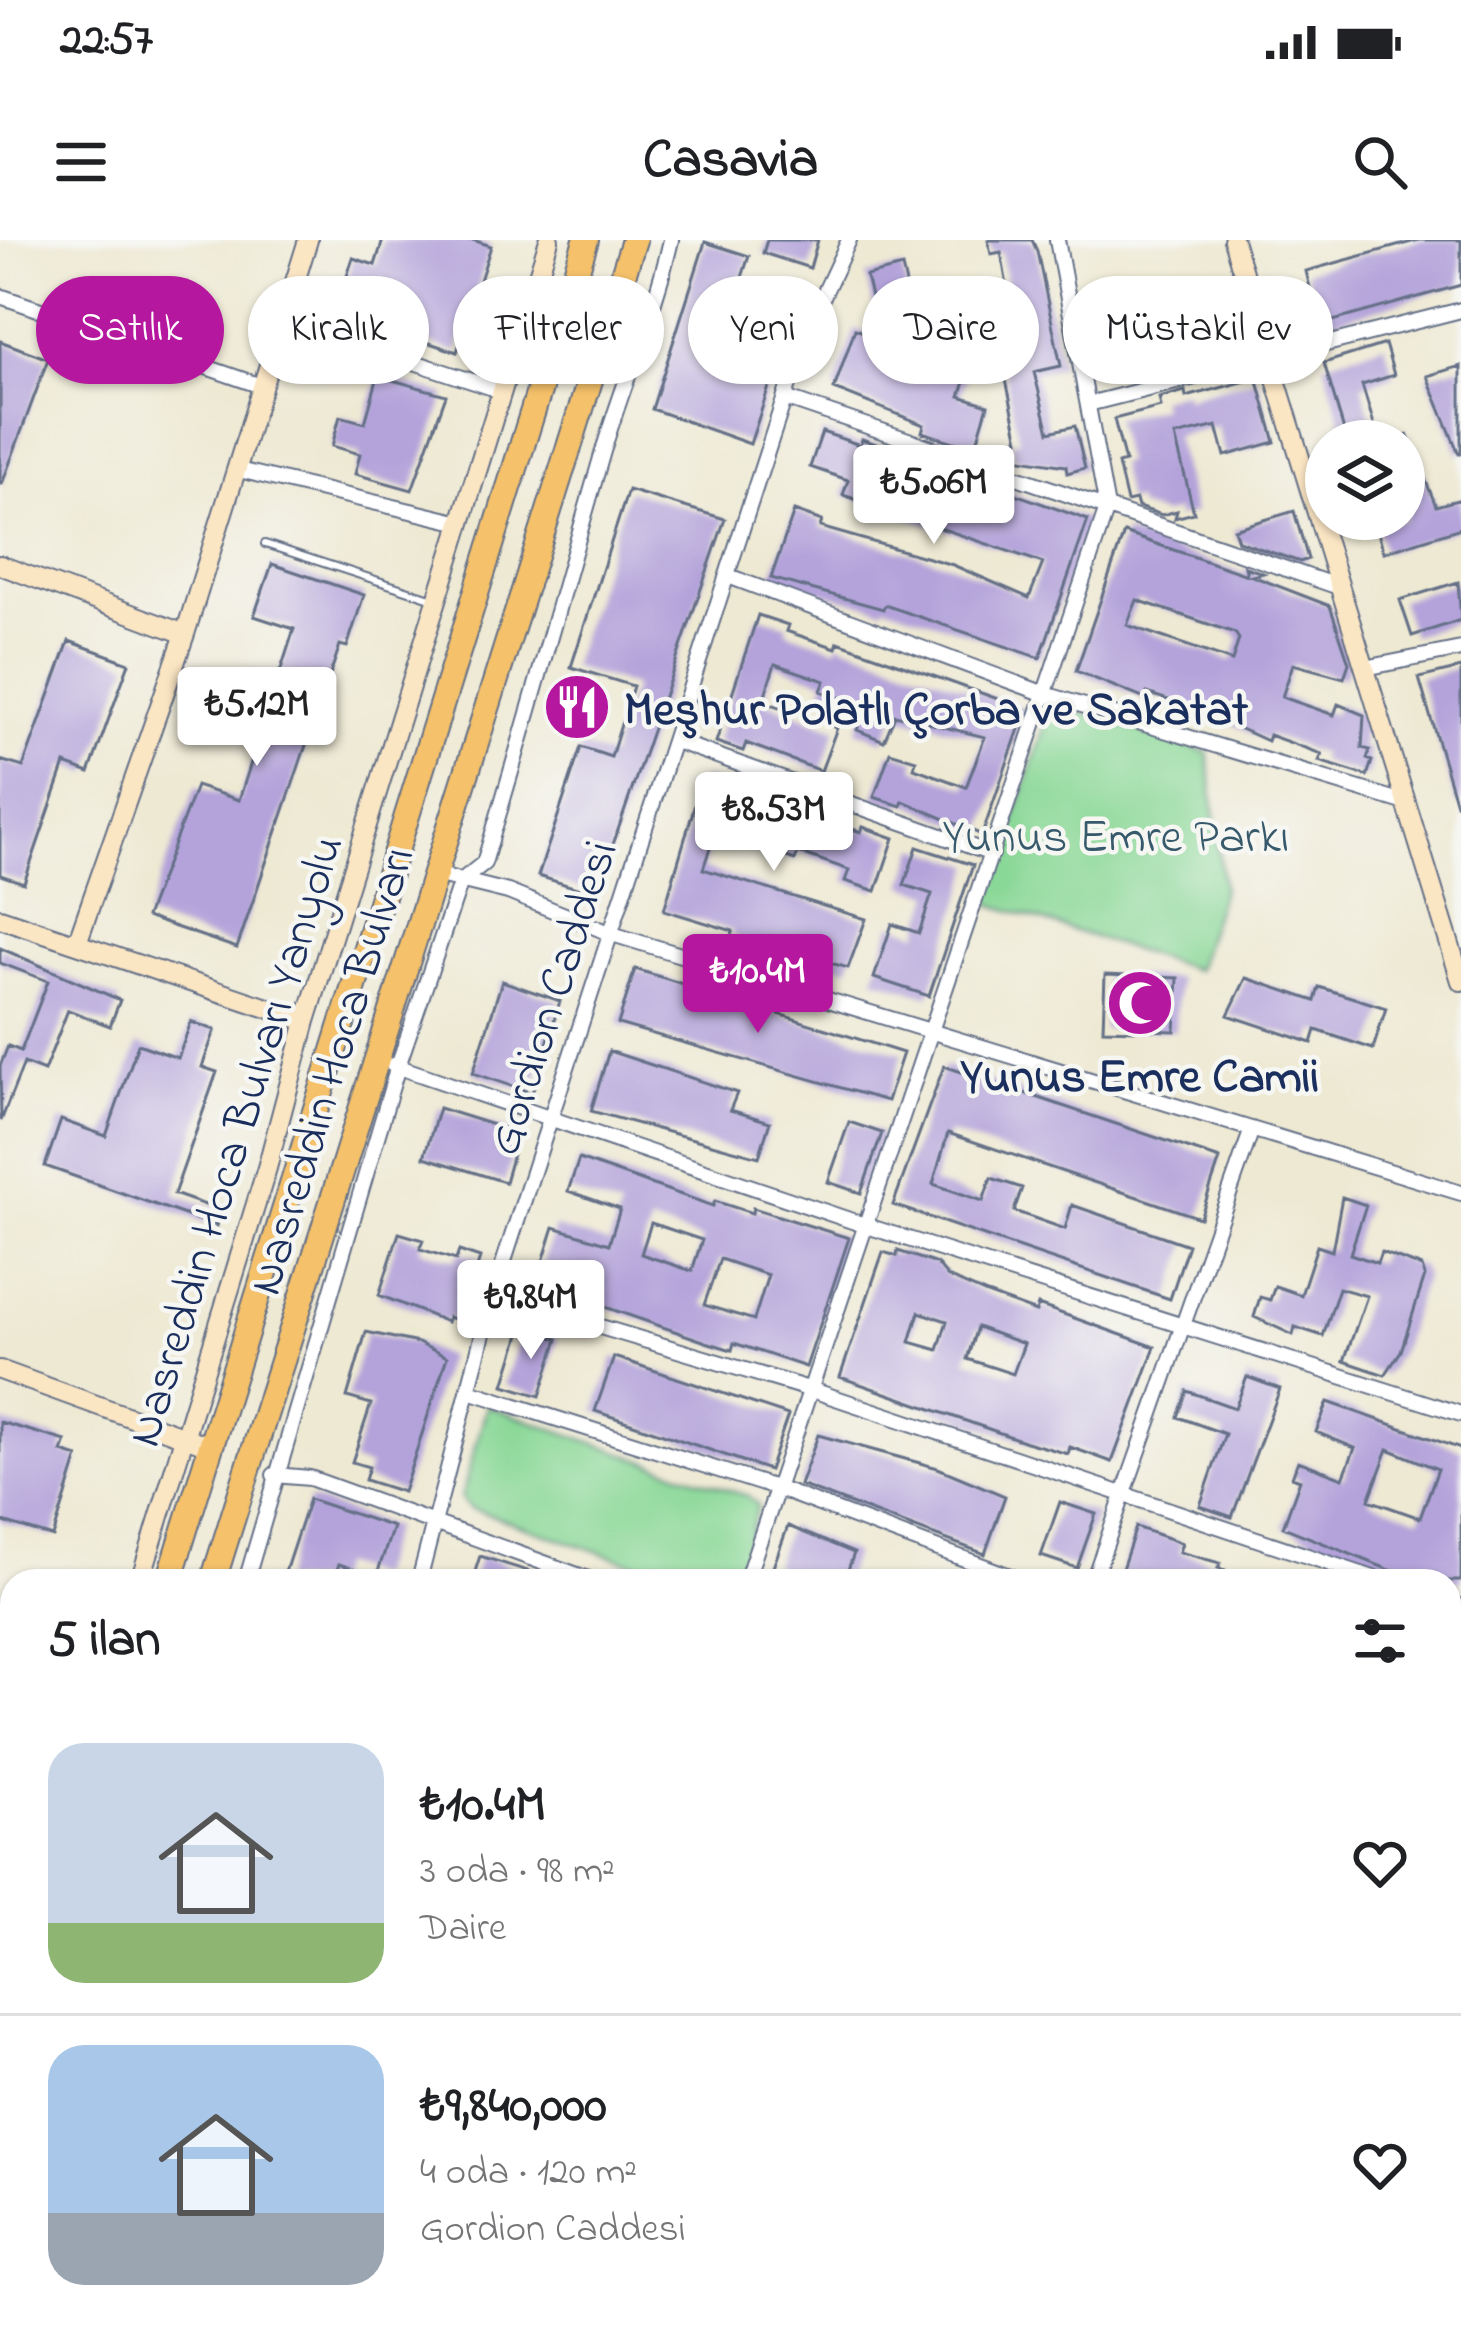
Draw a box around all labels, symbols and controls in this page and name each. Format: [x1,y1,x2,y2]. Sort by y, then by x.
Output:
text: 22:57 [60,9,153,75]
text: Casavia [643,123,818,201]
icon: menu [48,129,114,195]
icon: search [1347,129,1413,195]
chip: Satılık [36,276,224,384]
chip: Kiralık [248,276,429,384]
chip: Filtreler [453,276,664,384]
chip: Yeni [688,276,838,384]
chip: Daire [862,276,1039,384]
chip: Müstakil ev [1063,276,1333,384]
map controls [1305,420,1425,540]
button: layers [1305,420,1425,540]
pin: ₺5.06M [836,445,1032,547]
text: ₺5.06M [880,455,988,512]
pin: ₺5.12M [159,667,355,769]
restaurant icon: Meşhur Polatlı Çorba ve Sakatat [542,672,612,742]
text: ₺5.12M [204,677,310,734]
place label: Meşhur Polatlı Çorba ve Sakatat [624,677,1249,747]
pin: ₺8.53M [676,772,872,874]
text: ₺8.53M [722,782,826,839]
park label: Yunus Emre Parkı [943,804,1289,874]
street label: Nasreddin Hoca Bulvarı Yanyolu [111,827,364,1456]
street label: Gordion Caddesi [471,832,639,1165]
street label: Nasreddin Hoca Bulvarı [232,839,435,1304]
pin: ₺10.4M [660,934,856,1036]
text: ₺10.4M [710,944,806,1001]
mosque icon: Yunus Emre Camii [1105,968,1175,1038]
place label: Yunus Emre Camii [960,1044,1319,1114]
pin: ₺9.84M [433,1260,629,1362]
text: ₺9.84M [484,1270,578,1327]
text: 5 ilan [48,1604,160,1679]
icon: filters [1347,1608,1413,1674]
text: ₺10.4M [420,1769,546,1844]
icon: home [144,1791,288,1935]
icon: heart [1347,1830,1413,1896]
text: 3 oda · 98 m² [420,1844,615,1901]
text: Daire [420,1901,506,1958]
text: ₺9,840,000 [420,2070,607,2145]
icon: home [144,2093,288,2237]
icon: heart [1347,2132,1413,2198]
text: 4 oda · 120 m² [420,2145,637,2202]
text: Gordion Caddesi [420,2202,686,2259]

